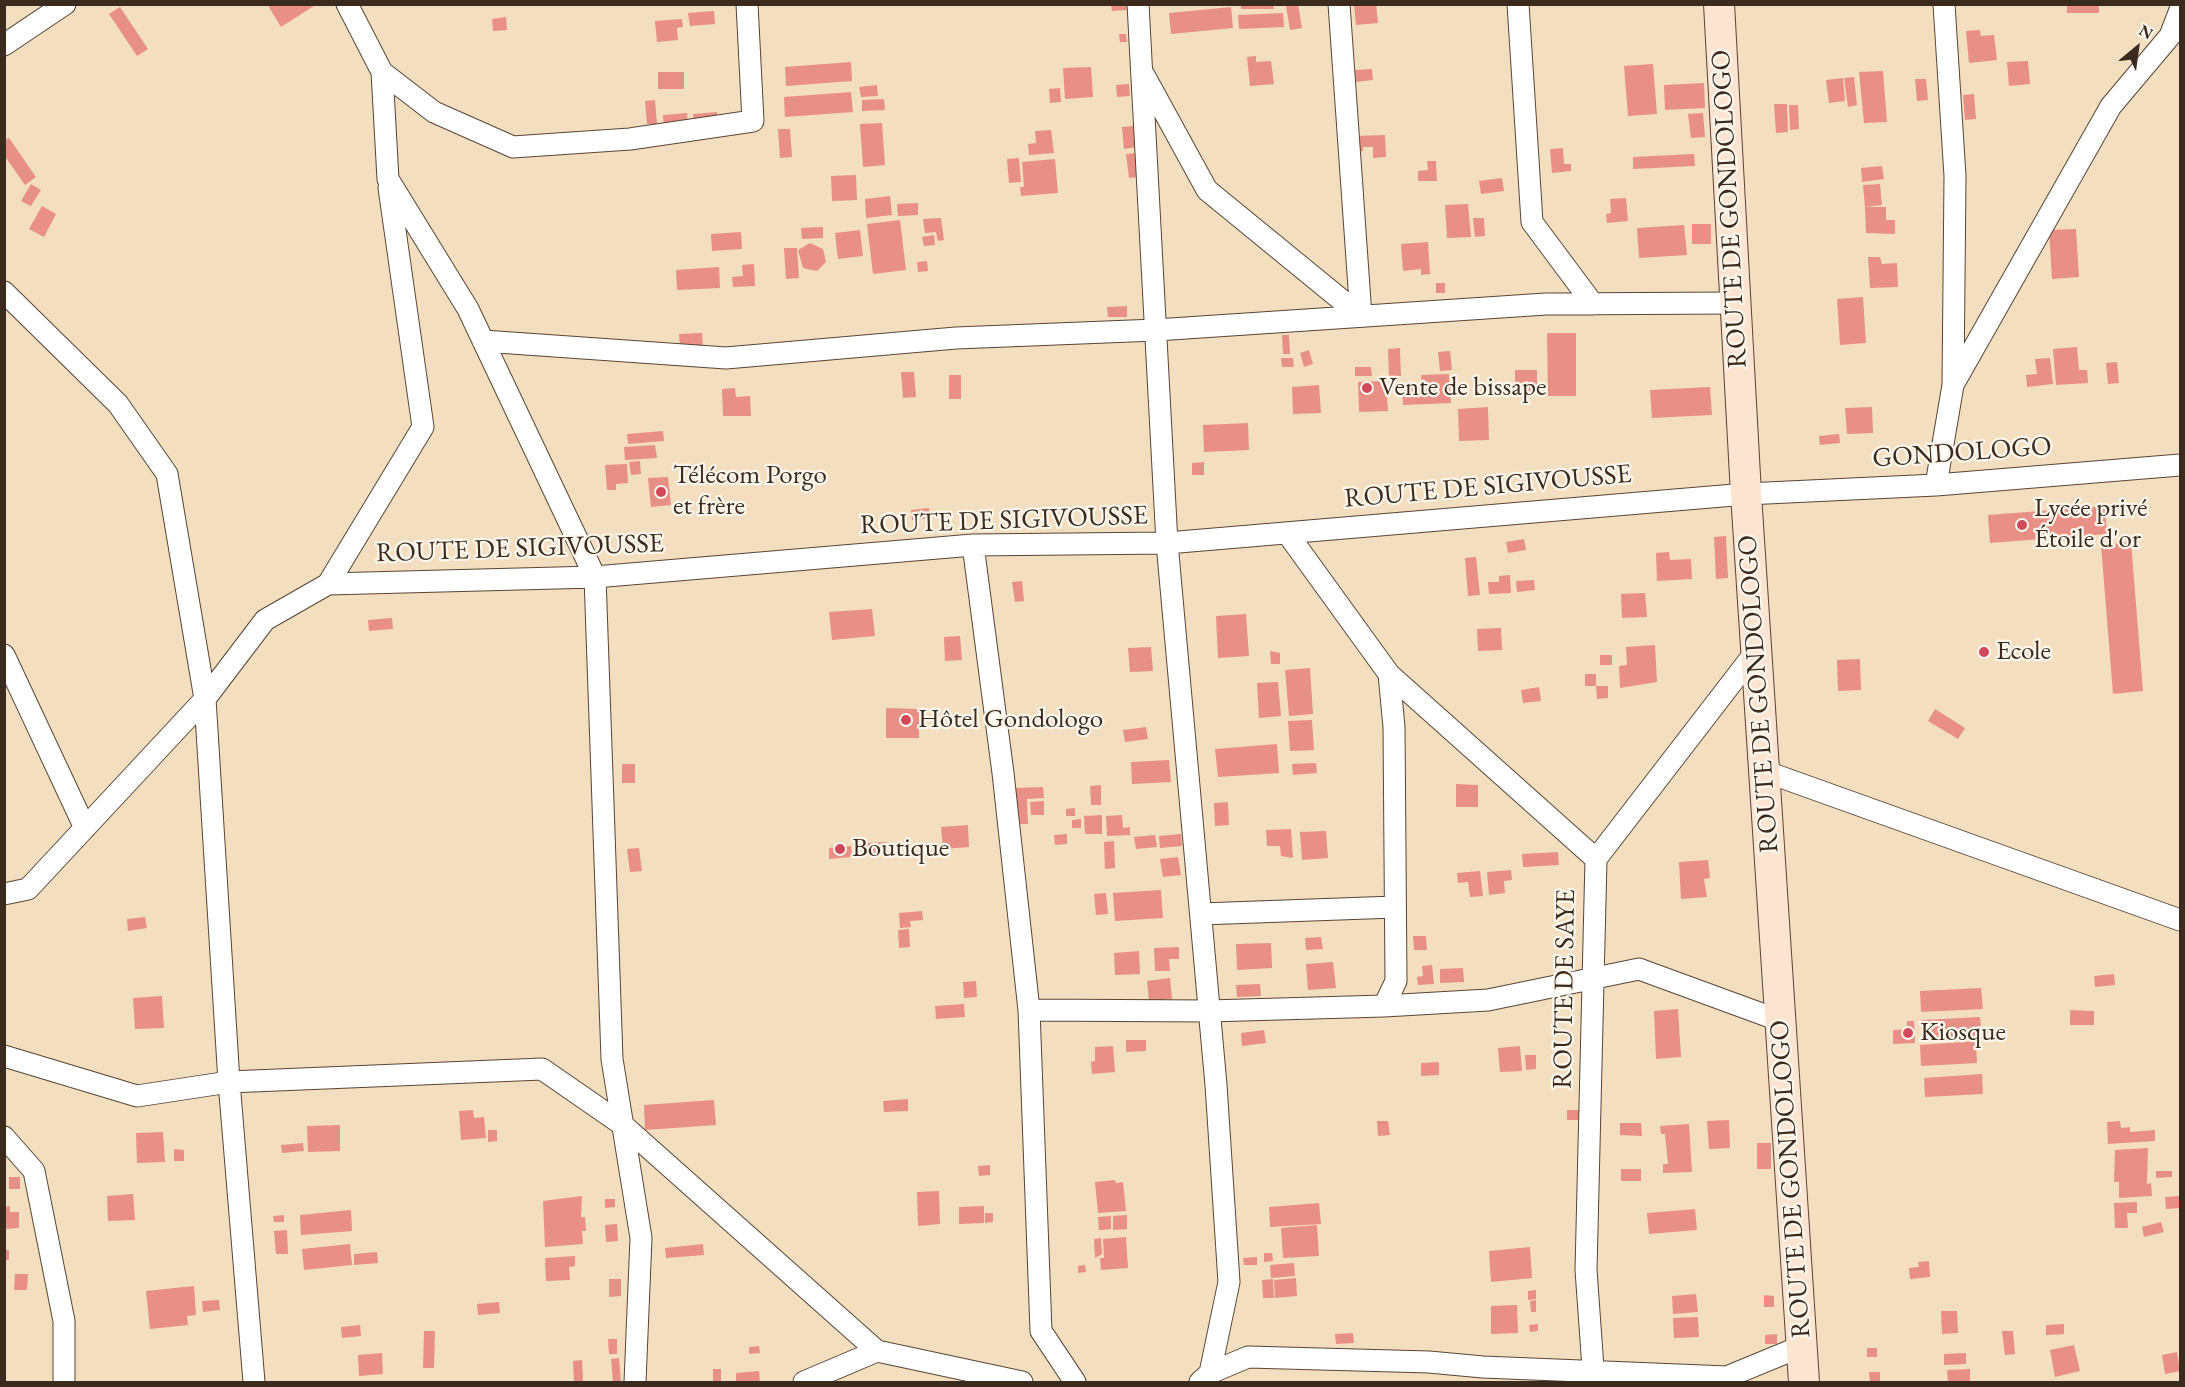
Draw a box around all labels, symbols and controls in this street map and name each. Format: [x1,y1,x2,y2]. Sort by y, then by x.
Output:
north arrow [2107,18,2167,78]
text: N [2135,19,2157,44]
street label: ROUTE DE GONDOLOGO [1705,49,1755,369]
place label: Vente de bissape [1379,372,1547,404]
marker: Vente de bissape [1360,381,1374,395]
street label: GONDOLOGO [1871,431,2053,475]
street label: ROUTE DE SIGIVOUSSE [1343,458,1633,516]
place label: Télécom Porgo et frère [673,460,827,523]
marker: Télécom Porgo et frère [654,485,668,499]
place label: Lycée privé Étoile d'or [2034,493,2148,556]
street label: ROUTE DE SIGIVOUSSE [859,500,1149,542]
marker: Lycée privé Étoile d'or [2015,518,2029,532]
street label: ROUTE DE SIGIVOUSSE [375,528,665,570]
street label: ROUTE DE GONDOLOGO [1732,534,1786,854]
place label: Ecole [1996,636,2051,668]
marker: Ecole [1977,645,1991,659]
place label: Hôtel Gondologo [918,704,1103,736]
marker: Hôtel Gondologo [899,713,913,727]
place label: Boutique [852,833,949,865]
marker: Boutique [833,842,847,856]
street label: ROUTE DE SAYE [1547,889,1583,1089]
place label: Kiosque [1920,1017,2006,1049]
street label: ROUTE DE GONDOLOGO [1764,1019,1818,1339]
marker: Kiosque [1901,1026,1915,1040]

